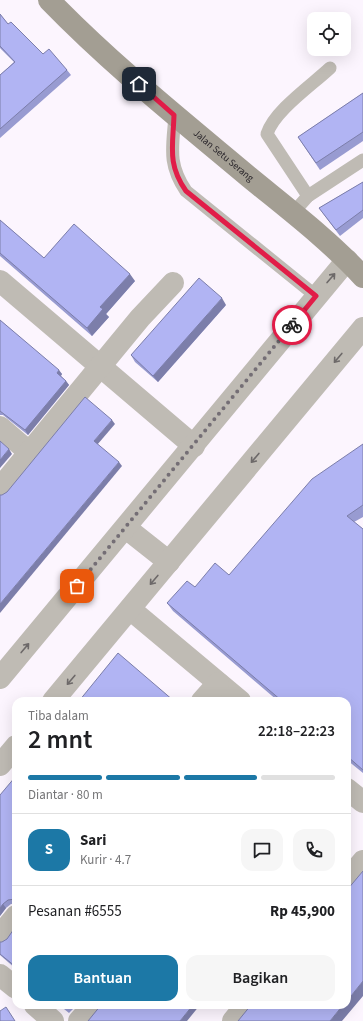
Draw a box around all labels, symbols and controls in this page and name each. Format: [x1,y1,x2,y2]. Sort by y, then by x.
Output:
map controls [307,12,351,56]
button: locate [307,12,351,56]
pin [122,67,156,101]
icon: home [128,73,150,95]
street label: Jalan Setu Serang [190,126,257,185]
one-way arrow [326,274,335,284]
courier [272,305,312,345]
icon: bike [281,314,303,336]
one-way arrow [334,353,343,364]
one-way arrow [251,453,259,464]
pin [60,569,94,603]
icon: bag [66,575,88,597]
one-way arrow [149,575,158,585]
one-way arrow [21,643,30,653]
one-way arrow [66,674,75,685]
text: Tiba dalam [28,707,89,725]
text: 2 mnt [28,721,92,758]
text: 22:18–22:23 [258,721,335,742]
text: Diantar · 80 m [28,786,103,804]
button: chat [241,829,283,871]
button: phone [293,829,335,871]
text: Sari [80,830,106,851]
text: S [45,839,53,860]
text: Kurir · 4.7 [80,851,131,869]
text: Pesanan #6555 [28,901,122,922]
text: Rp 45,900 [270,901,335,922]
button: Bantuan [28,955,178,1001]
button: Bagikan [186,955,335,1001]

